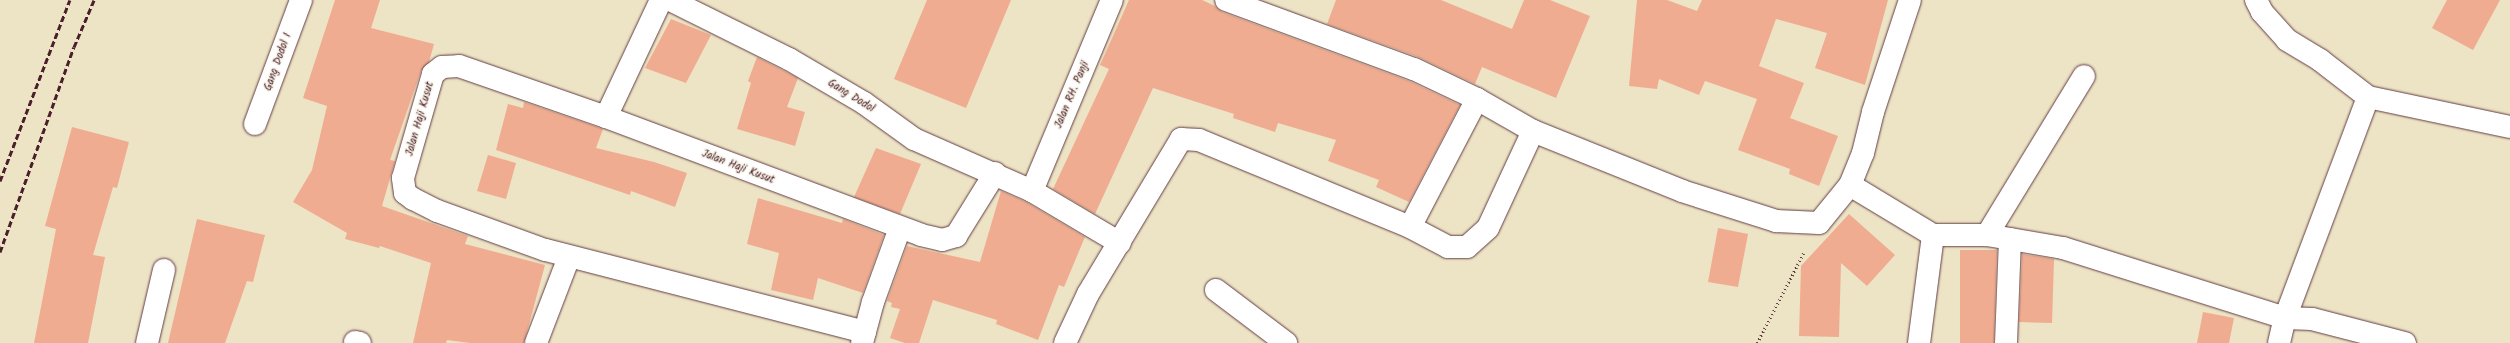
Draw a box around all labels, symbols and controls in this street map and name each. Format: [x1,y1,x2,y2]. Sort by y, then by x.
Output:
street label: Gang Dodol I [261,31,295,93]
street label: Jalan RH. Panji [1052,59,1092,131]
street label: Gang Dodol [825,76,877,116]
street label: Jalan Haji Kusut [403,80,437,158]
street label: Jalan Haji Kusut [700,147,776,187]

